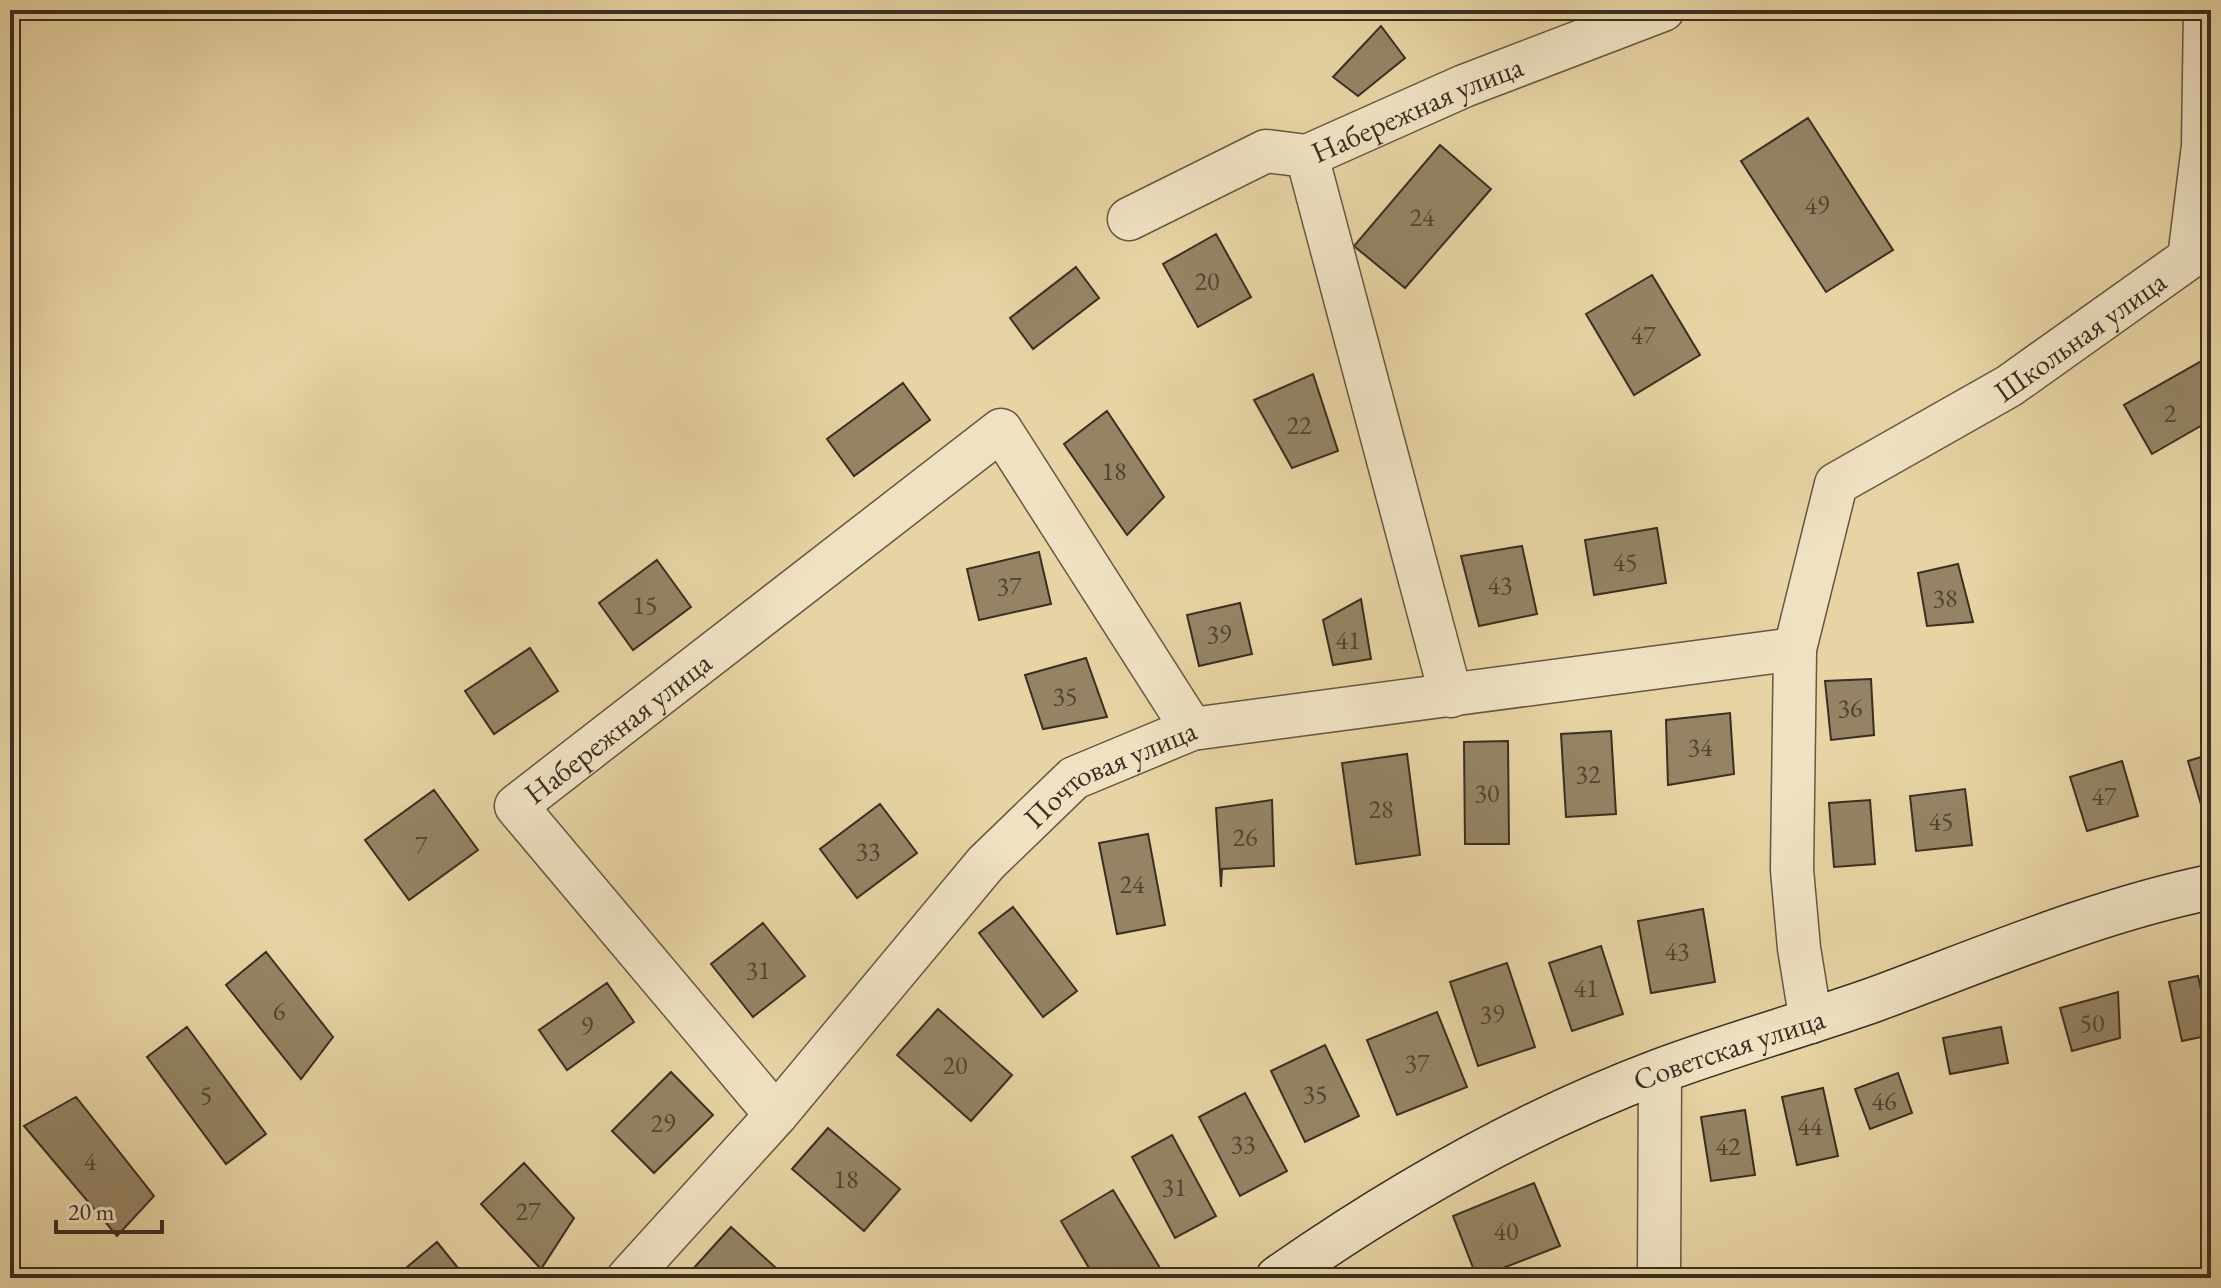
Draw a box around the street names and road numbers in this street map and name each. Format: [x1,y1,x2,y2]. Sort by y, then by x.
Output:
street label: Набережная улица [1305,46,1528,171]
street label: Школьная улица [1986,261,2173,410]
street label: Набережная улица [516,643,719,812]
street label: Почтовая улица [1015,710,1202,836]
street label: Советская улица [1627,998,1830,1099]

